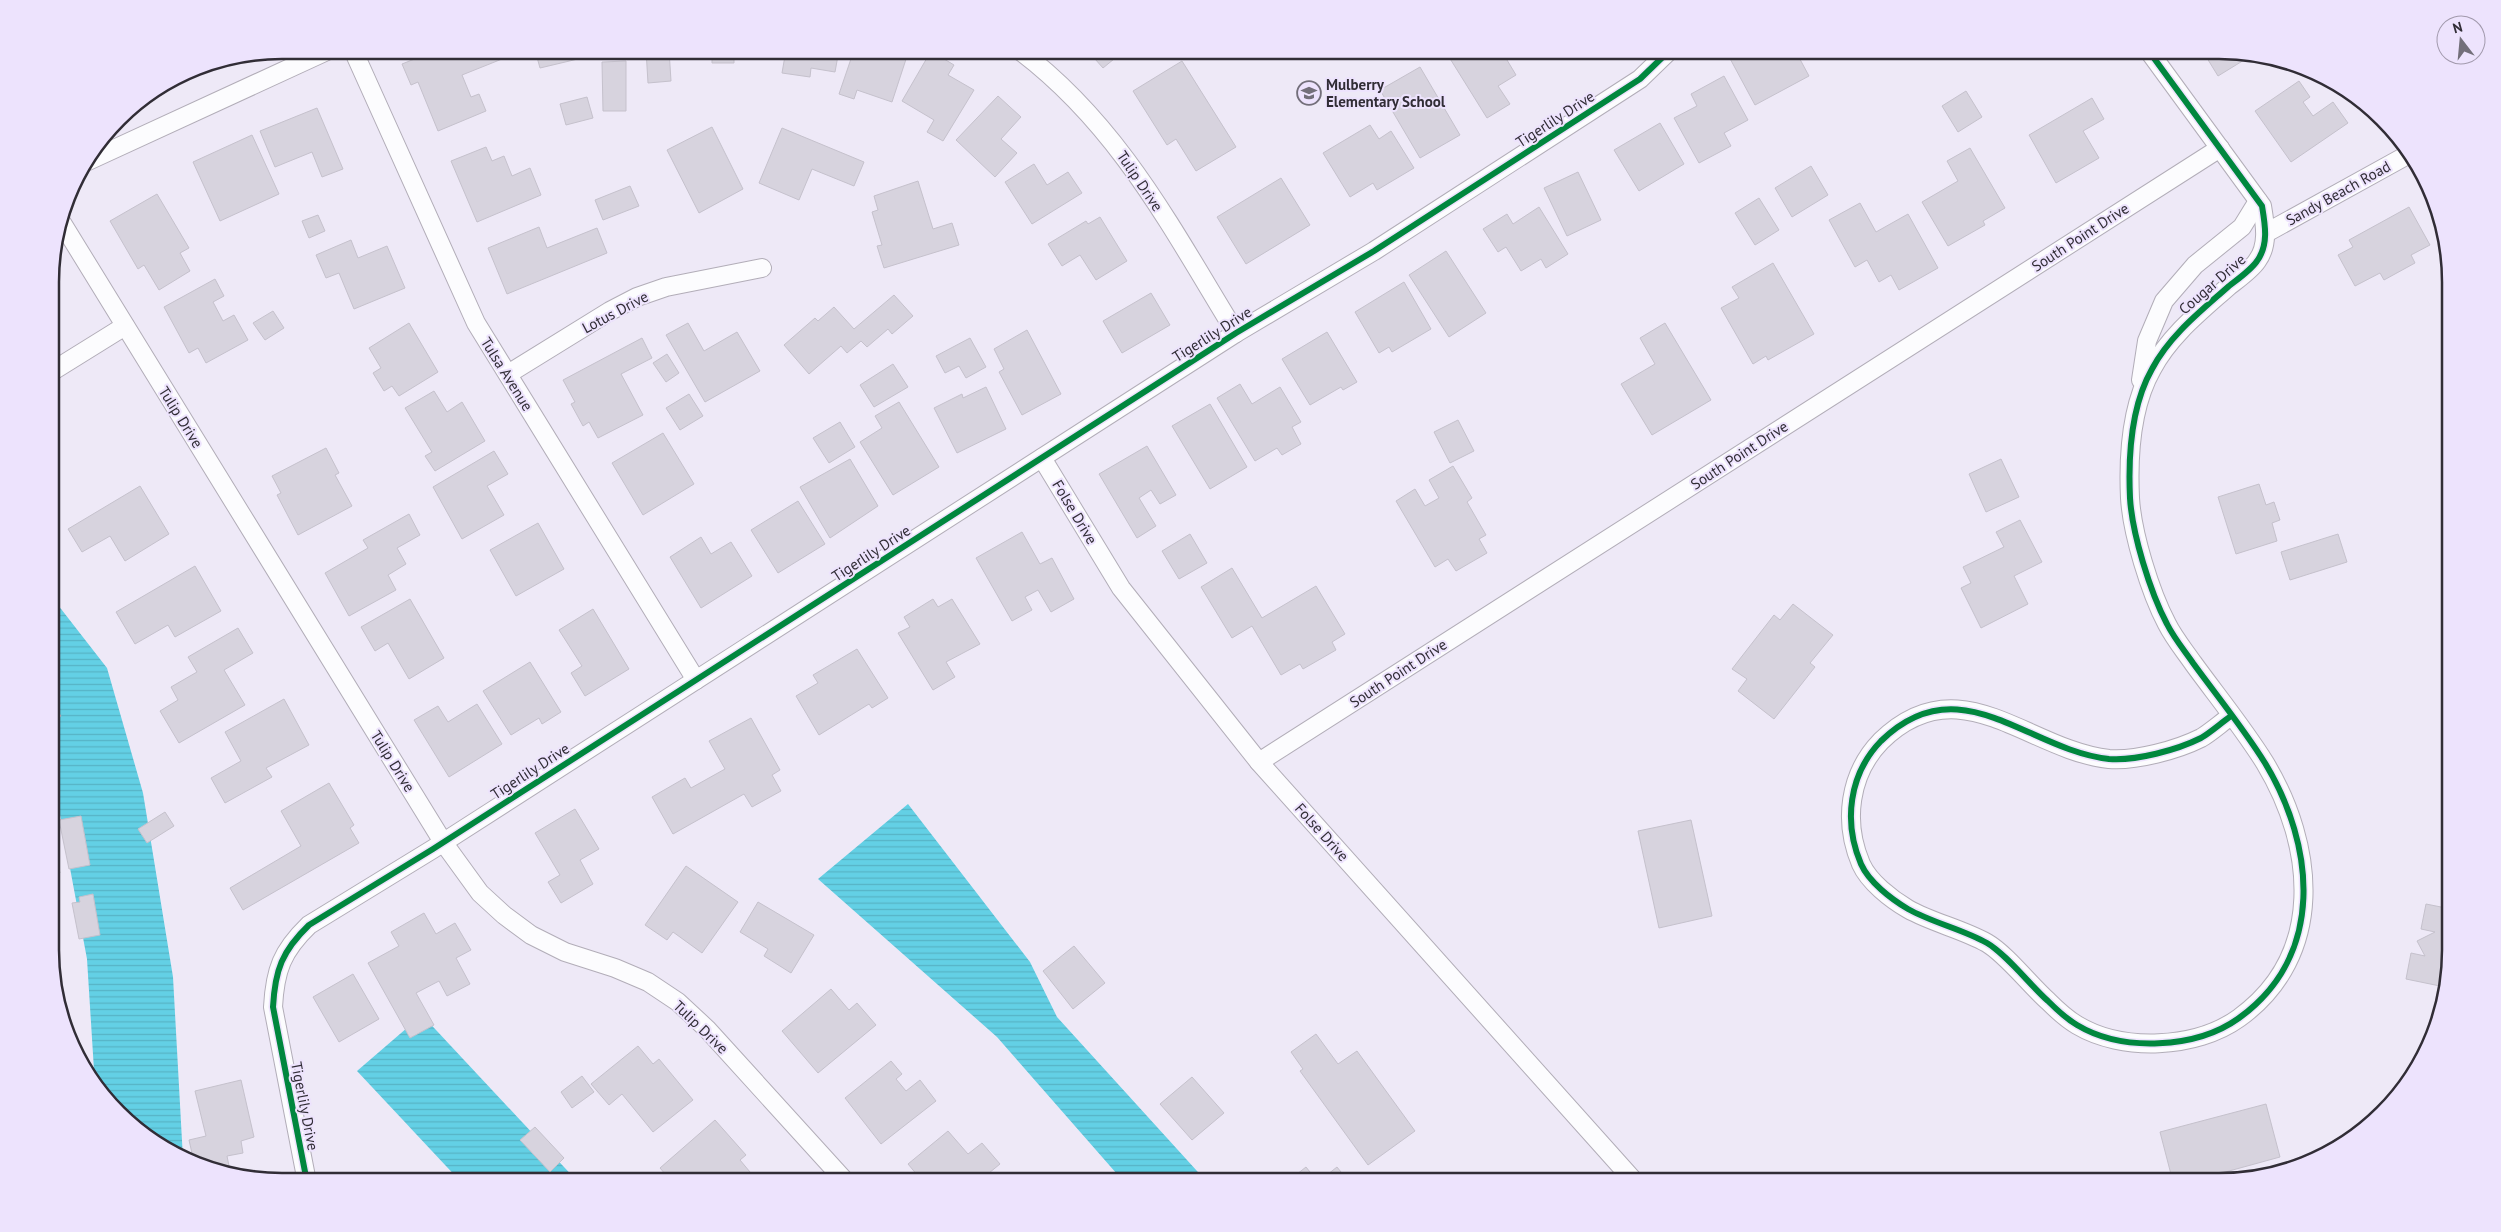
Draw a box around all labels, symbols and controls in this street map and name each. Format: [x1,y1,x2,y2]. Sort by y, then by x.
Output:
north arrow [2436,15,2486,65]
text: N [2451,18,2464,37]
place label: Mulberry Elementary School [1326,75,1446,111]
school or university icon: Mulberry Elementary School [1296,80,1322,106]
street label: Tigerlily Drive [1512,87,1598,151]
street label: Tulip Drive [1113,147,1167,215]
street label: Sandy Beach Road [2282,156,2394,230]
street label: South Point Drive [2028,198,2132,276]
street label: Cougar Drive [2175,250,2249,318]
street label: Lotus Drive [579,287,651,337]
street label: Tigerlily Drive [1169,302,1255,366]
street label: Tulsa Avenue [477,334,537,414]
street label: Tulip Drive [155,383,207,451]
street label: South Point Drive [1687,416,1791,494]
street label: Folse Drive [1048,476,1102,548]
street label: Tigerlily Drive [828,521,914,585]
street label: South Point Drive [1346,634,1450,712]
street label: Tulip Drive [367,727,419,795]
street label: Tigerlily Drive [487,739,573,803]
street label: Folse Drive [1291,799,1353,865]
street label: Tulip Drive [670,996,732,1058]
street label: Tigerlily Drive [287,1060,323,1152]

